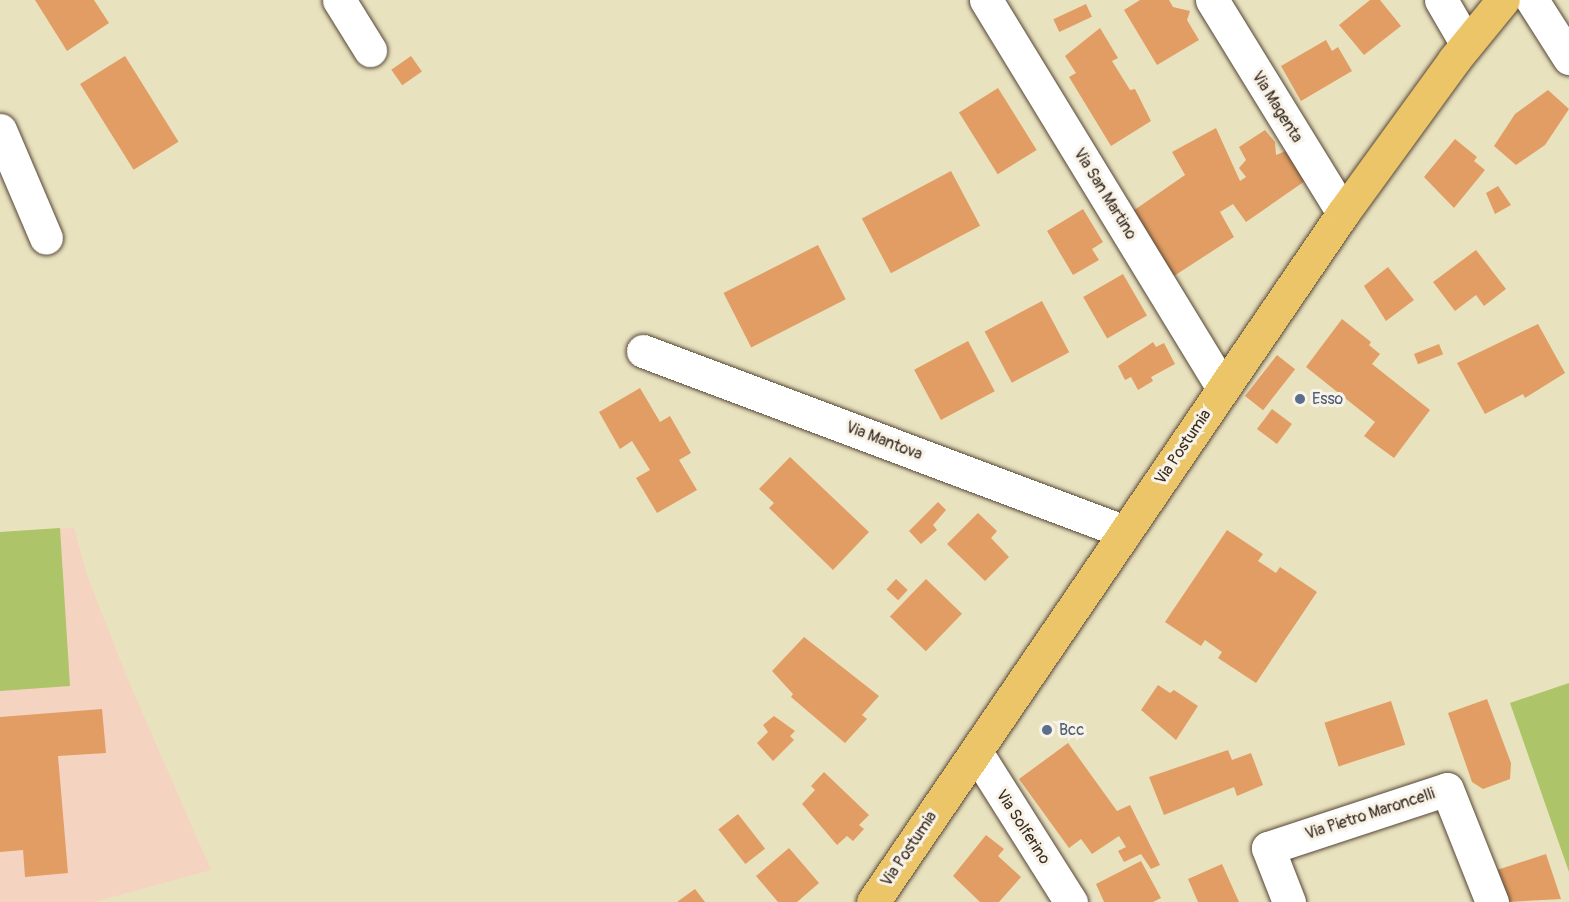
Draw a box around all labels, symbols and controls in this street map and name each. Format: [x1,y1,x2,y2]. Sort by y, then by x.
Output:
street label: Via Magenta [1247,68,1307,146]
street label: Via San Martino [1069,145,1141,243]
place label: Esso [1312,389,1343,409]
marker: Esso [1293,392,1307,406]
street label: Via Postumia [1151,406,1215,488]
street label: Via Mantova [843,418,925,464]
place label: Bcc [1059,720,1084,740]
marker: Bcc [1040,723,1054,737]
street label: Via Pietro Maroncelli [1303,784,1437,844]
street label: Via Solferino [992,786,1054,868]
street label: Via Postumia [877,808,941,890]

